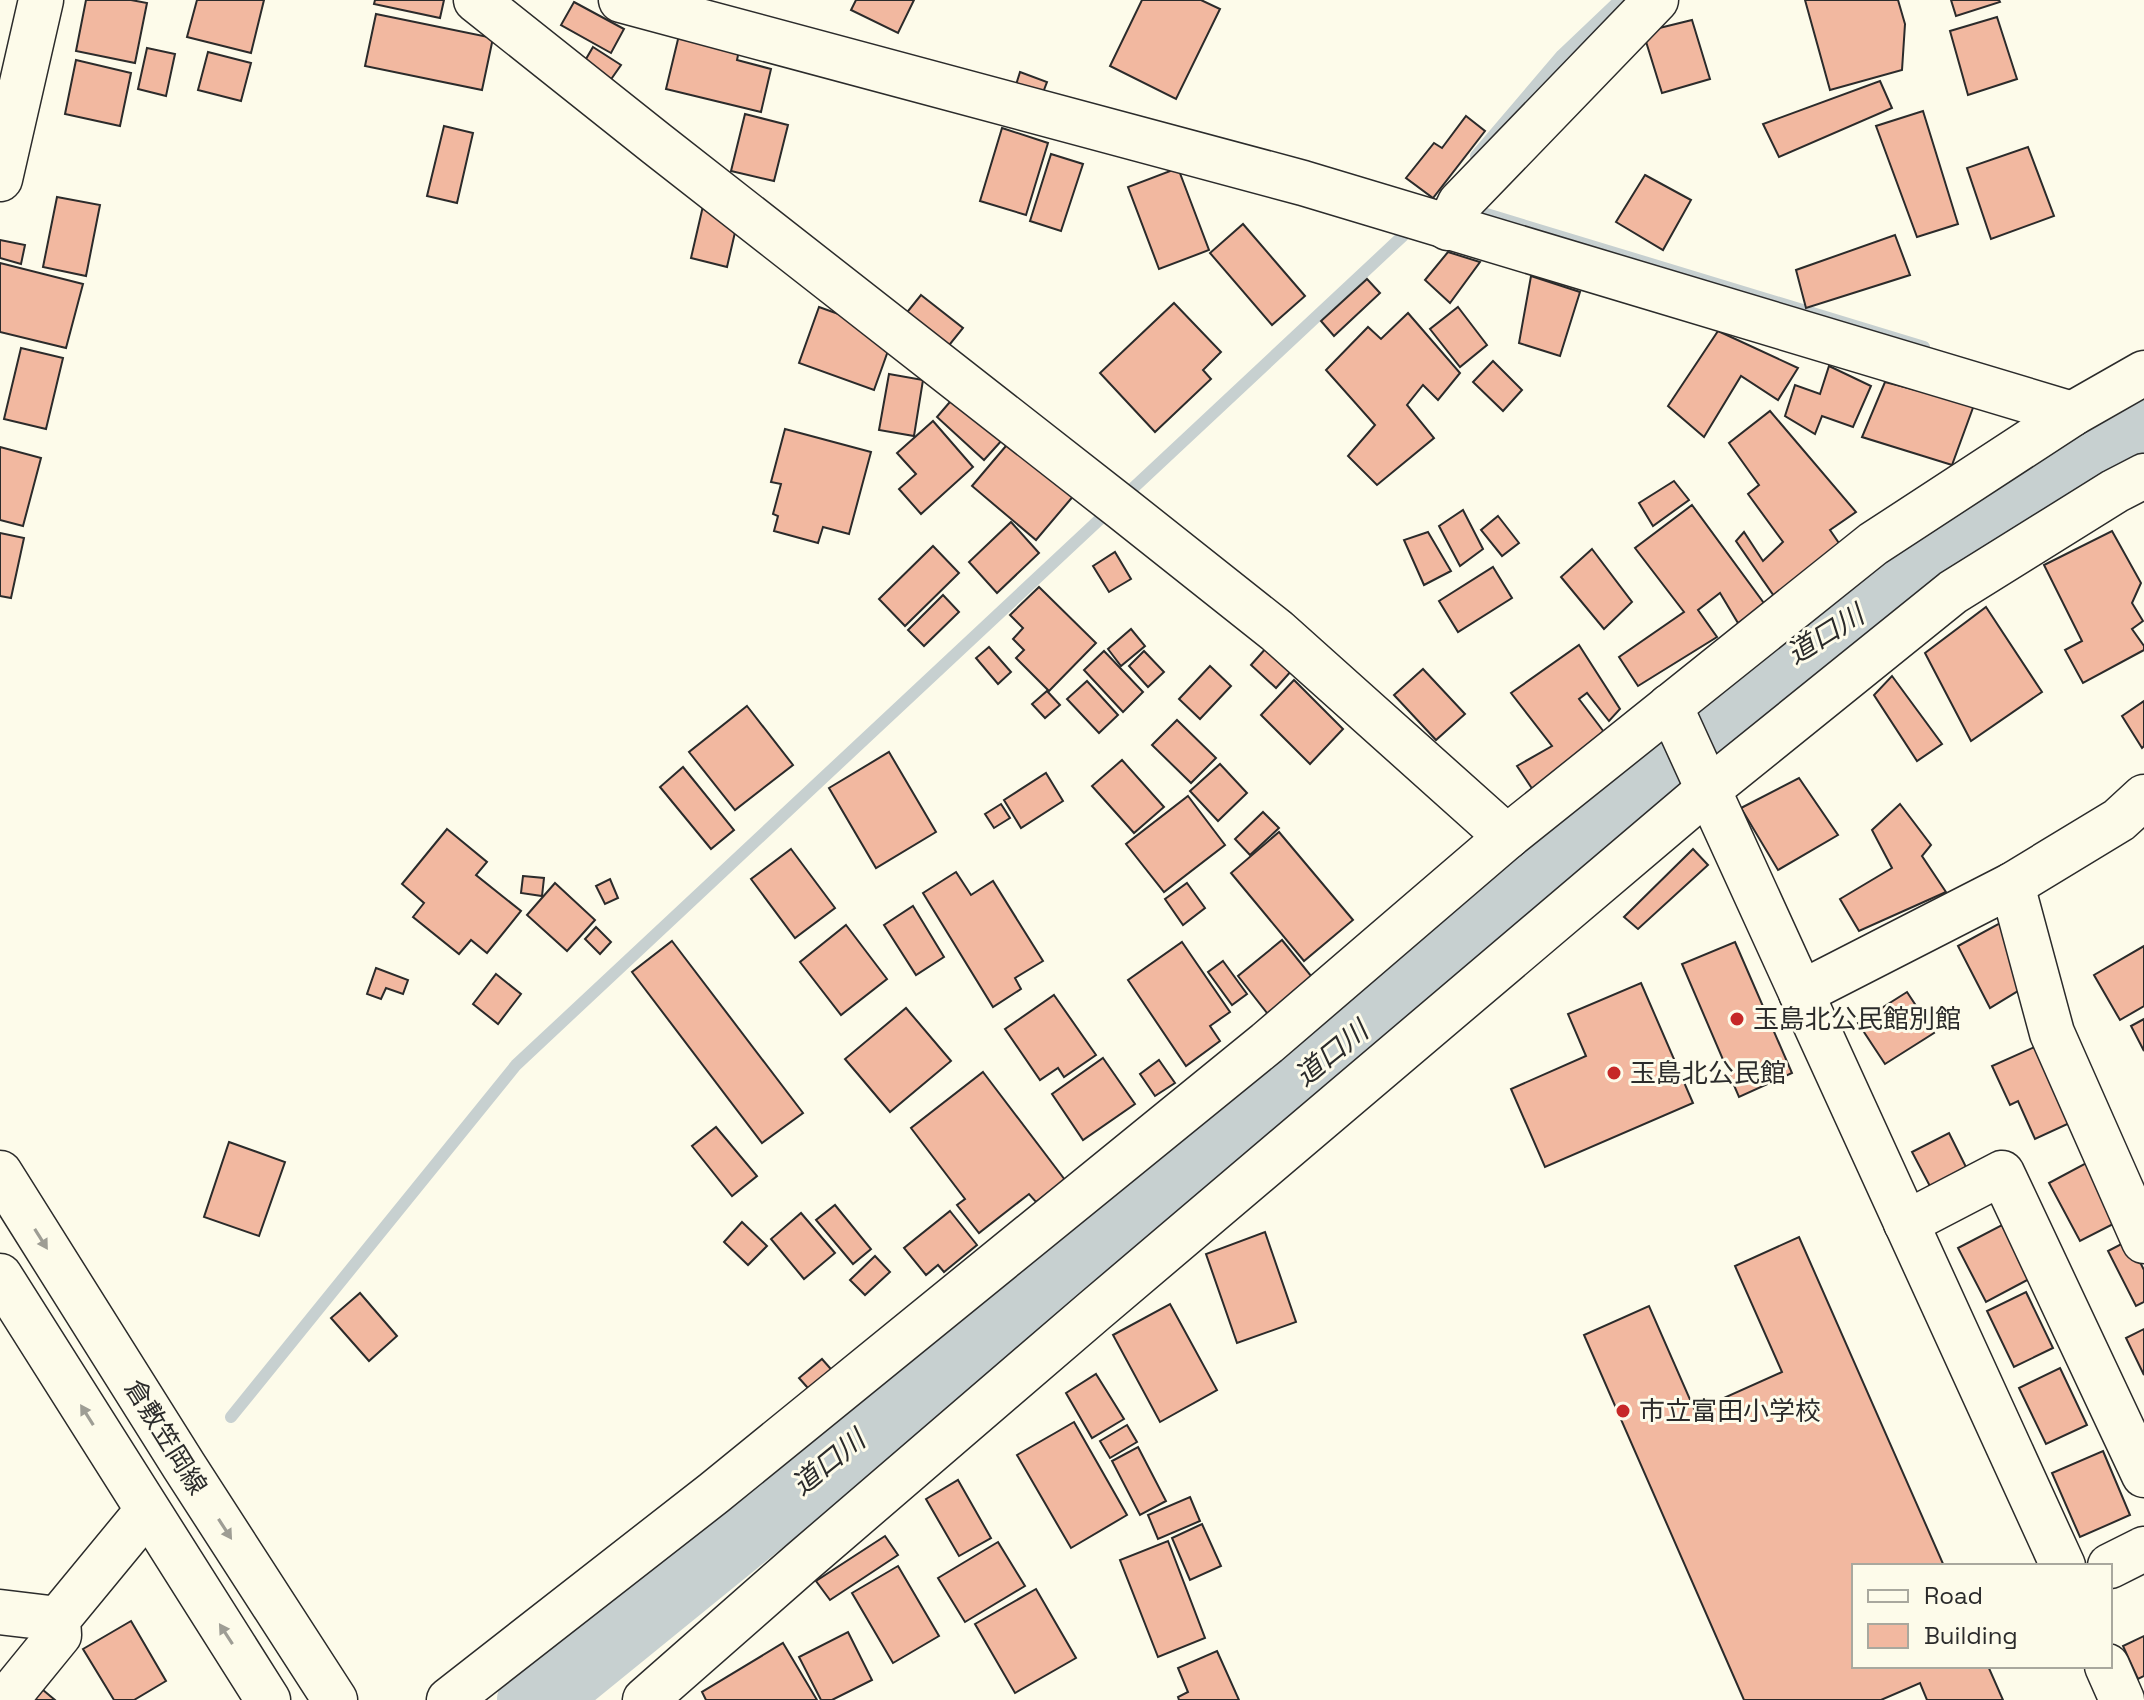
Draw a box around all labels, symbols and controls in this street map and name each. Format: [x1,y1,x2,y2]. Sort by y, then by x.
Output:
water label: 道口川 [1780,595,1873,672]
place label: 玉島北公民館別館 [1753,1002,1961,1036]
marker: 玉島北公民館別館 [1728,1010,1746,1028]
water label: 道口川 [1287,1011,1377,1093]
place label: 玉島北公民館 [1630,1056,1786,1090]
marker: 玉島北公民館 [1605,1064,1623,1082]
one-way arrow [34,1228,48,1250]
street label: 倉敷笠岡線 [117,1373,215,1501]
place label: 市立富田小学校 [1639,1394,1821,1428]
marker: 市立富田小学校 [1614,1402,1632,1420]
one-way arrow [80,1404,94,1426]
water label: 道口川 [784,1420,874,1502]
one-way arrow [218,1519,233,1540]
legend [1852,1564,2112,1668]
text: Road [1924,1580,1983,1611]
text: Building [1924,1620,2018,1651]
one-way arrow [219,1623,233,1645]

